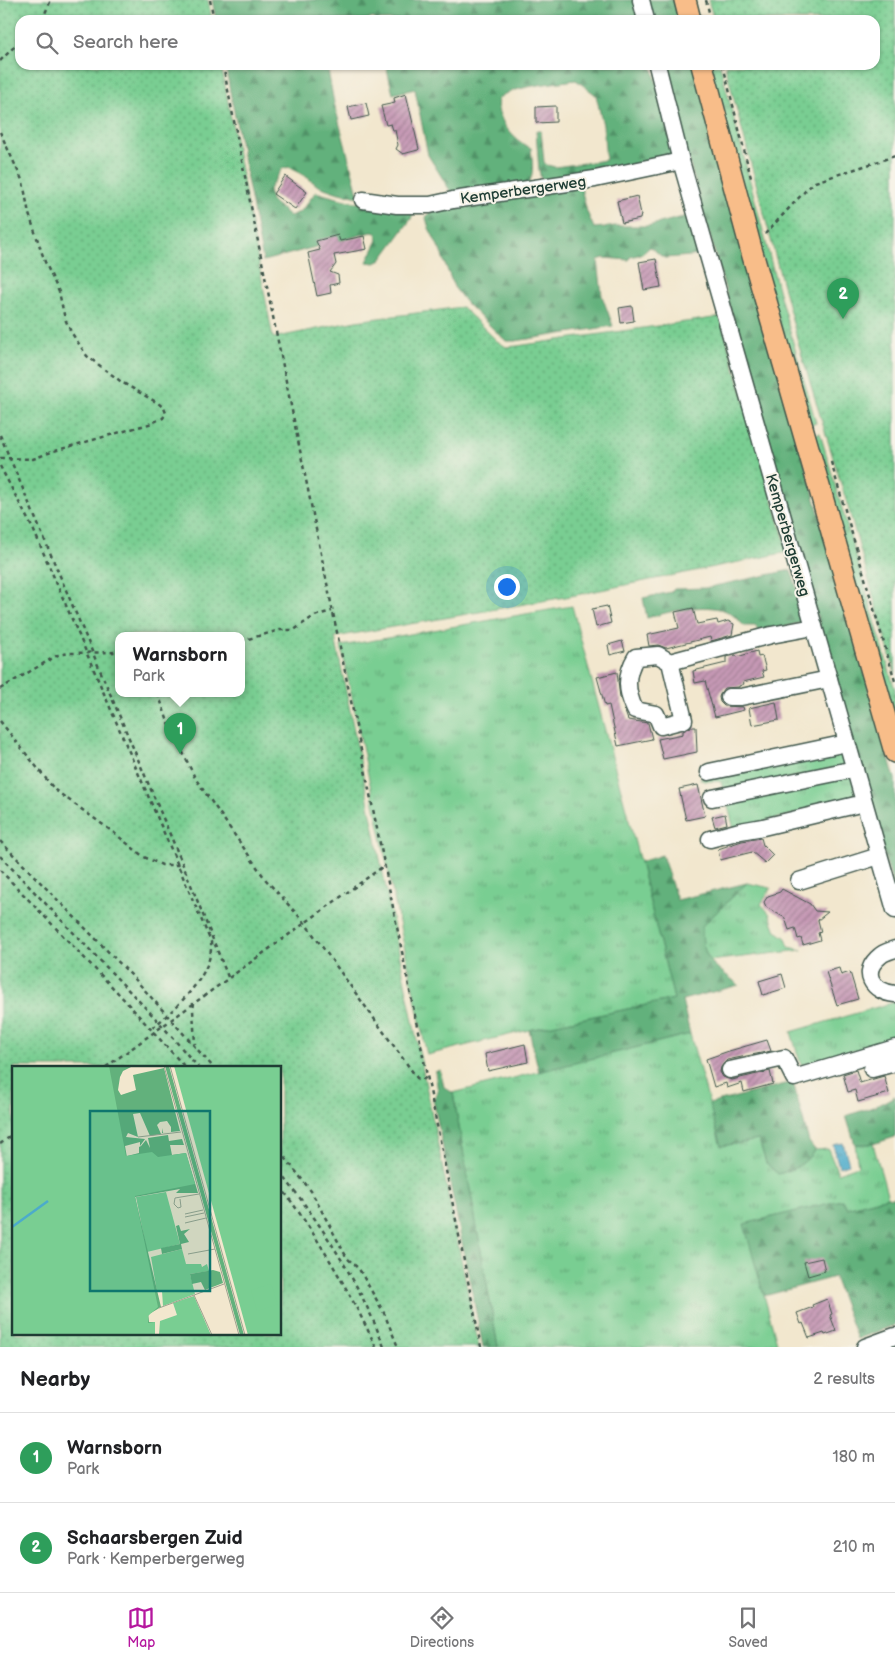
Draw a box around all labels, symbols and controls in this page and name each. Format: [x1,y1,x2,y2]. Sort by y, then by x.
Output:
search box [15,15,880,70]
icon: search [33,29,61,57]
text: Search here [73,31,178,54]
street label: Kemperbergerweg [459,172,587,209]
pin: 2 [827,278,859,319]
street label: Kemperbergerweg [761,472,814,599]
your location [494,574,520,600]
popup [115,632,245,697]
text: Warnsborn [132,644,228,667]
text: Park [132,667,165,686]
pin: 1 [164,713,196,754]
inset map [12,1066,281,1334]
text: Nearby [20,1367,90,1392]
text: 2 results [813,1370,875,1389]
text: Warnsborn [67,1437,162,1460]
text: 1 [33,1448,39,1467]
text: 180 m [833,1448,875,1467]
text: Park [67,1460,99,1479]
text: Schaarsbergen Zuid [67,1527,243,1550]
text: 2 [31,1538,41,1557]
text: 210 m [833,1538,875,1557]
text: Park · Kemperbergerweg [67,1550,245,1569]
tab: Map [127,1604,155,1651]
tab: Directions [410,1604,474,1651]
tab: Saved [728,1604,768,1651]

